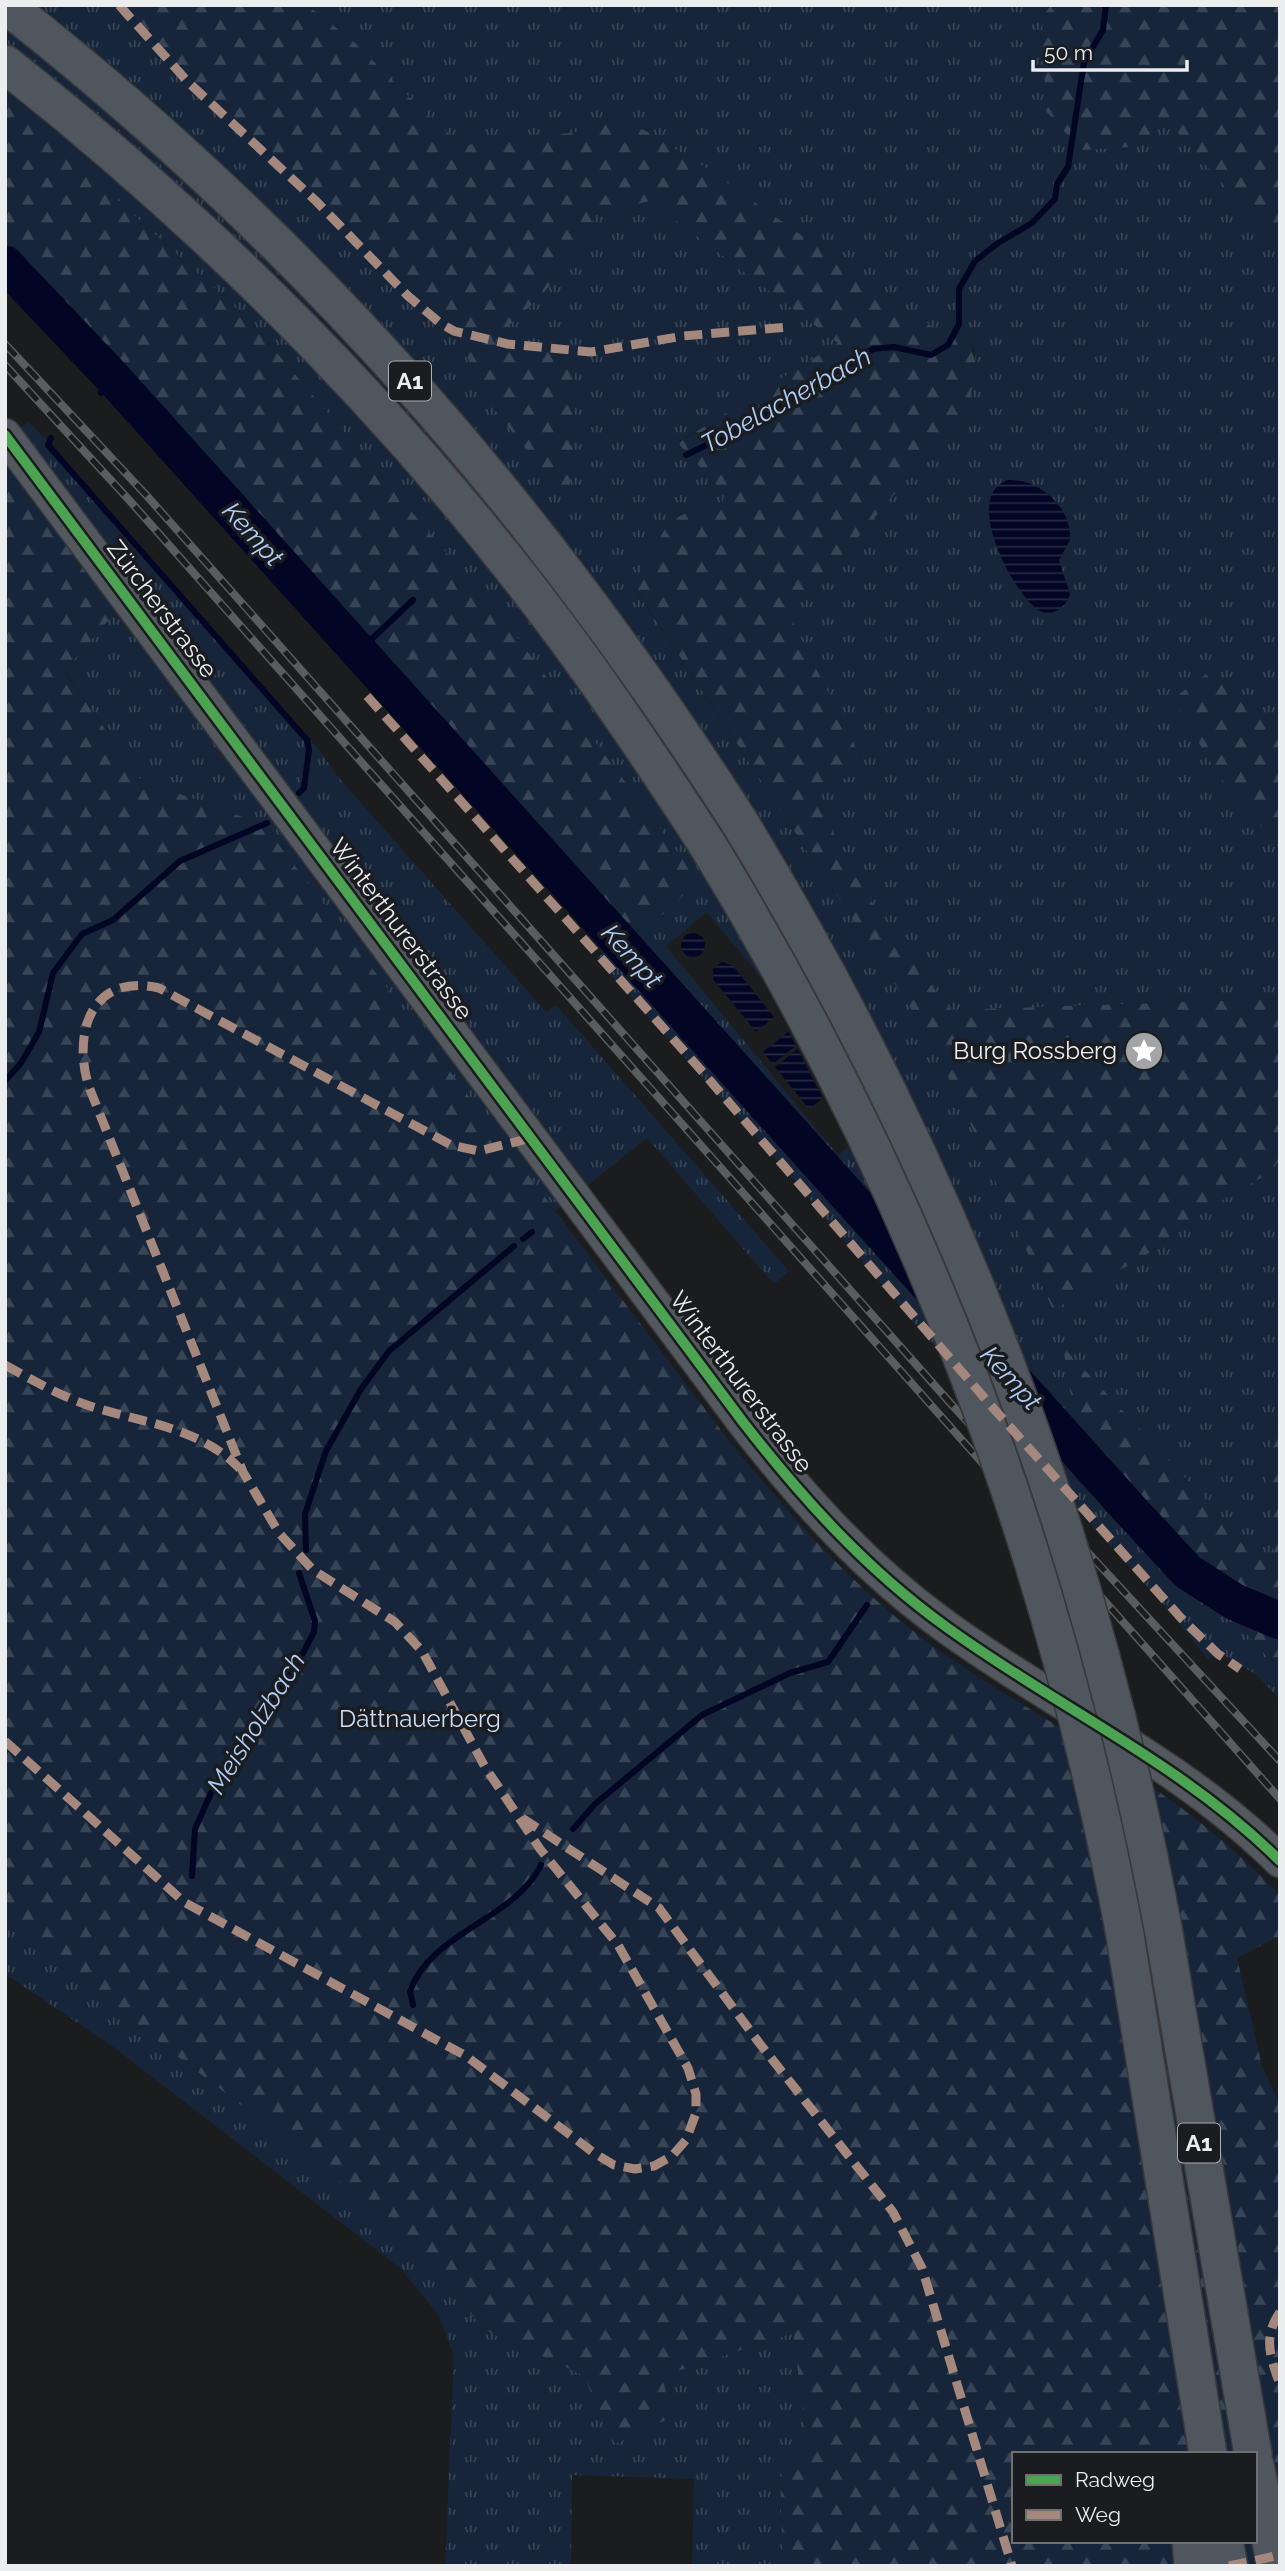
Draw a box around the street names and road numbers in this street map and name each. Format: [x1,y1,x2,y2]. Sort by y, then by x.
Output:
road number: A1 [389,362,431,400]
street label: Zürcherstrasse [101,534,224,683]
street label: Winterthurerstrasse [324,832,479,1025]
street label: Winterthurerstrasse [664,1285,819,1478]
road number: A1 [1178,2124,1220,2162]

